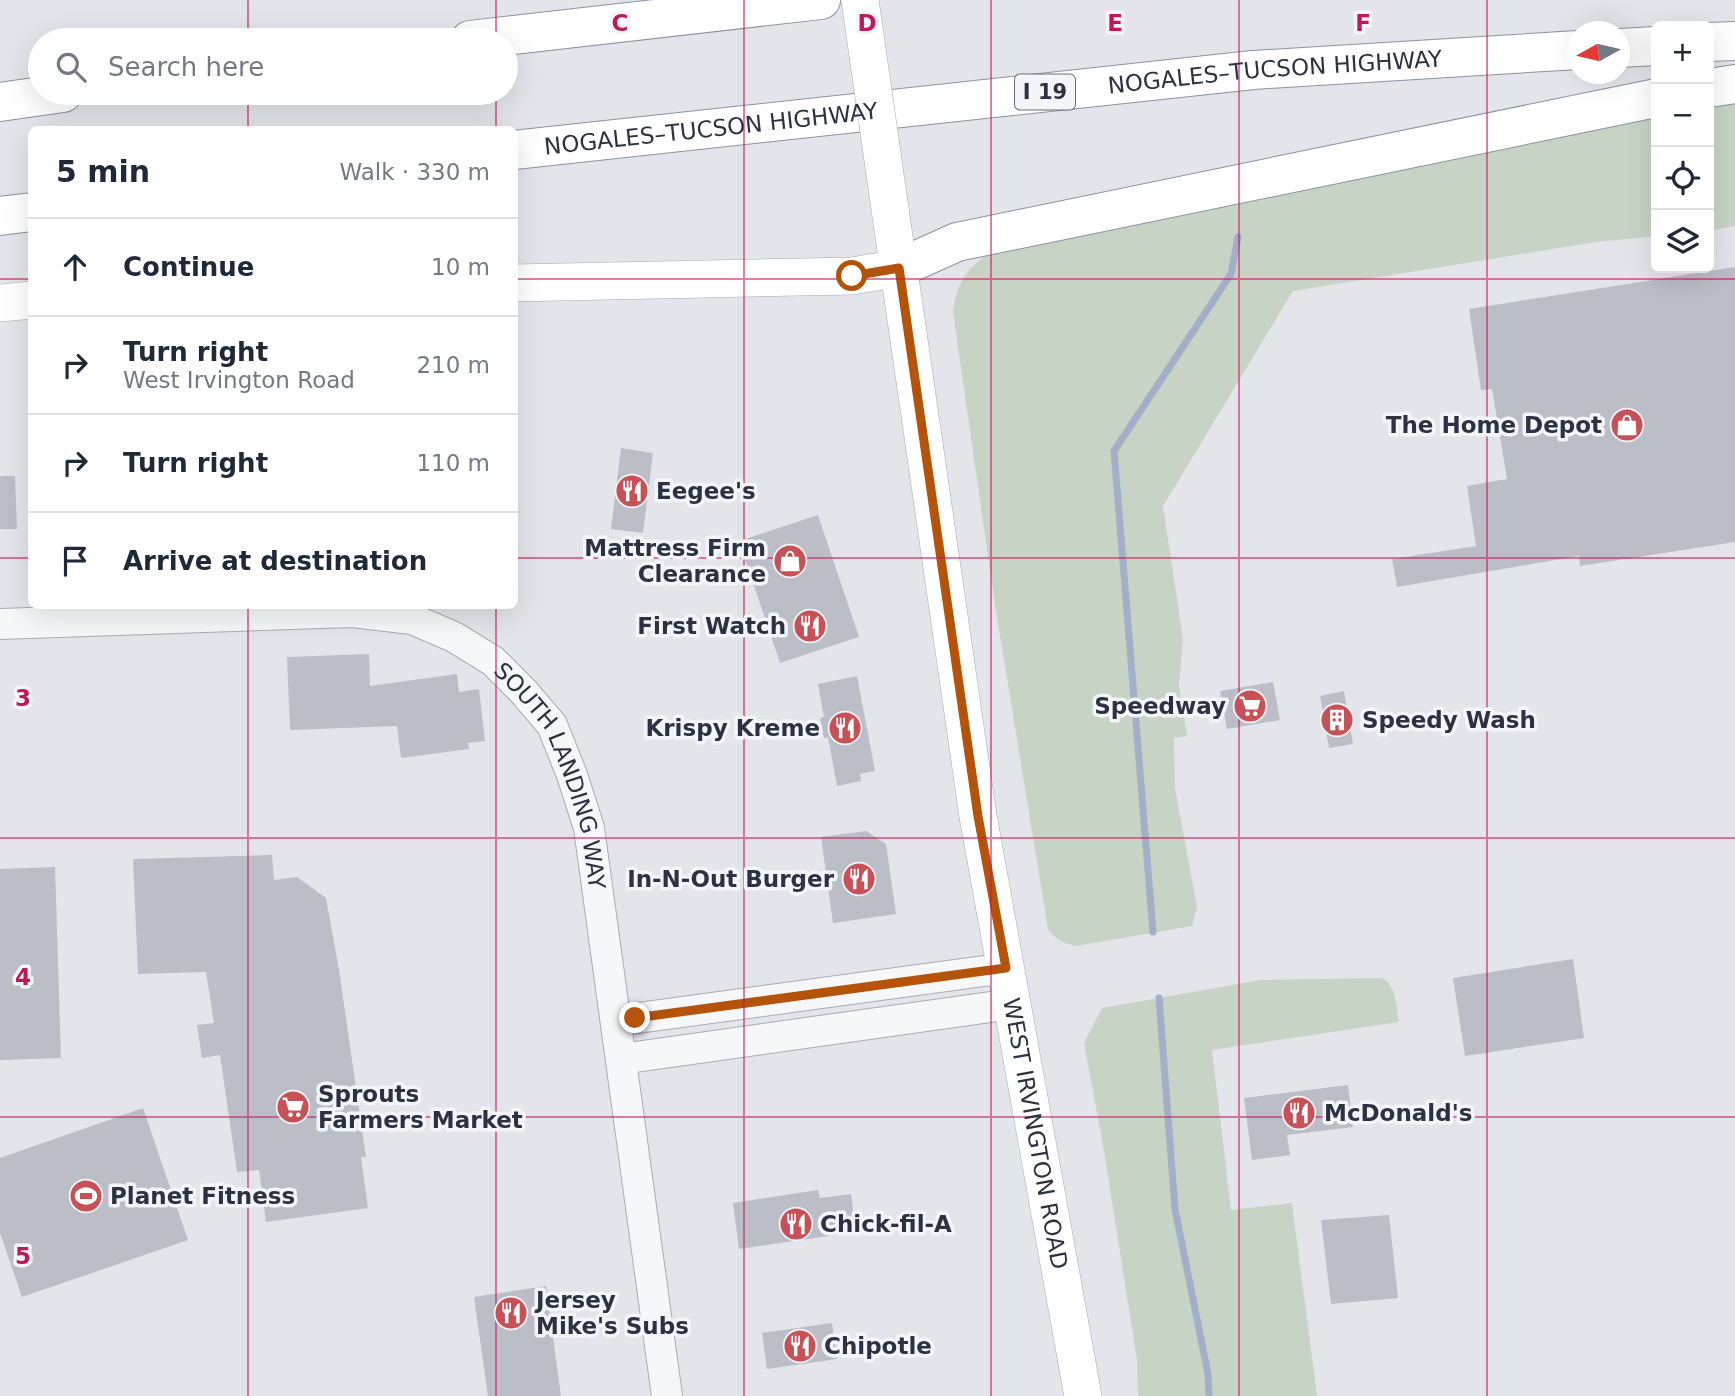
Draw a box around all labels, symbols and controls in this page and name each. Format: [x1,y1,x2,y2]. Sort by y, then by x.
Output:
text: C [612,10,628,36]
text: D [857,10,877,36]
text: E [1107,10,1123,36]
text: F [1355,10,1371,36]
north arrow [1567,21,1630,84]
map controls [1651,21,1714,273]
button: + [1651,21,1714,84]
search box [28,28,518,105]
street label: NOGALES–TUCSON HIGHWAY [1106,45,1444,99]
icon: search [52,48,90,86]
text: Search here [108,52,264,82]
road number: I 19 [1015,74,1075,110]
button: − [1651,84,1714,147]
street label: NOGALES–TUCSON HIGHWAY [543,98,880,160]
button: locate [1651,147,1714,210]
text: 5 min [56,154,150,189]
text: Walk · 330 m [339,159,490,185]
button: layers [1651,210,1714,273]
icon: ahead [56,248,94,286]
text: Continue [123,252,254,282]
text: 10 m [431,254,490,280]
route start [836,260,867,291]
text: Turn right [123,337,268,367]
icon: right [56,346,94,384]
text: 210 m [416,352,490,378]
text: West Irvington Road [123,367,355,393]
shop icon: The Home Depot [1608,406,1646,444]
place label: The Home Depot [1386,412,1602,438]
icon: right [56,444,94,482]
text: Turn right [123,448,268,478]
text: 110 m [416,450,490,476]
restaurant icon: Eegee's [613,472,651,510]
place label: Eegee's [656,478,756,504]
place label: Mattress Firm Clearance [584,535,766,587]
icon: arrive [56,542,94,580]
shop icon: Mattress Firm Clearance [771,542,809,580]
text: Arrive at destination [123,546,427,576]
restaurant icon: First Watch [791,607,829,645]
place label: First Watch [637,613,786,639]
street label: SOUTH LANDING WAY [489,657,610,892]
text: 3 [15,685,31,711]
supermarket icon: Speedway [1231,687,1269,725]
place label: Speedway [1094,693,1226,719]
building icon: Speedy Wash [1318,701,1356,739]
place label: Speedy Wash [1362,707,1536,733]
restaurant icon: Krispy Kreme [826,709,864,747]
place label: Krispy Kreme [645,715,820,741]
restaurant icon: In-N-Out Burger [840,860,878,898]
place label: In-N-Out Burger [627,866,835,892]
text: 4 [15,964,31,990]
street label: WEST IRVINGTON ROAD [998,996,1073,1271]
route end [619,1002,650,1033]
place label: Sprouts Farmers Market [318,1081,523,1133]
supermarket icon: Sprouts Farmers Market [274,1088,312,1126]
restaurant icon: McDonald's [1280,1094,1318,1132]
place label: McDonald's [1324,1100,1472,1126]
sports icon: Planet Fitness [67,1177,105,1215]
place label: Planet Fitness [110,1183,295,1209]
restaurant icon: Chick-fil-A [777,1205,815,1243]
place label: Chick-fil-A [820,1211,952,1237]
text: 5 [15,1243,31,1269]
place label: Jersey Mike's Subs [534,1287,689,1339]
restaurant icon: Jersey Mike's Subs [492,1294,530,1332]
restaurant icon: Chipotle [781,1327,819,1365]
place label: Chipotle [824,1333,932,1359]

